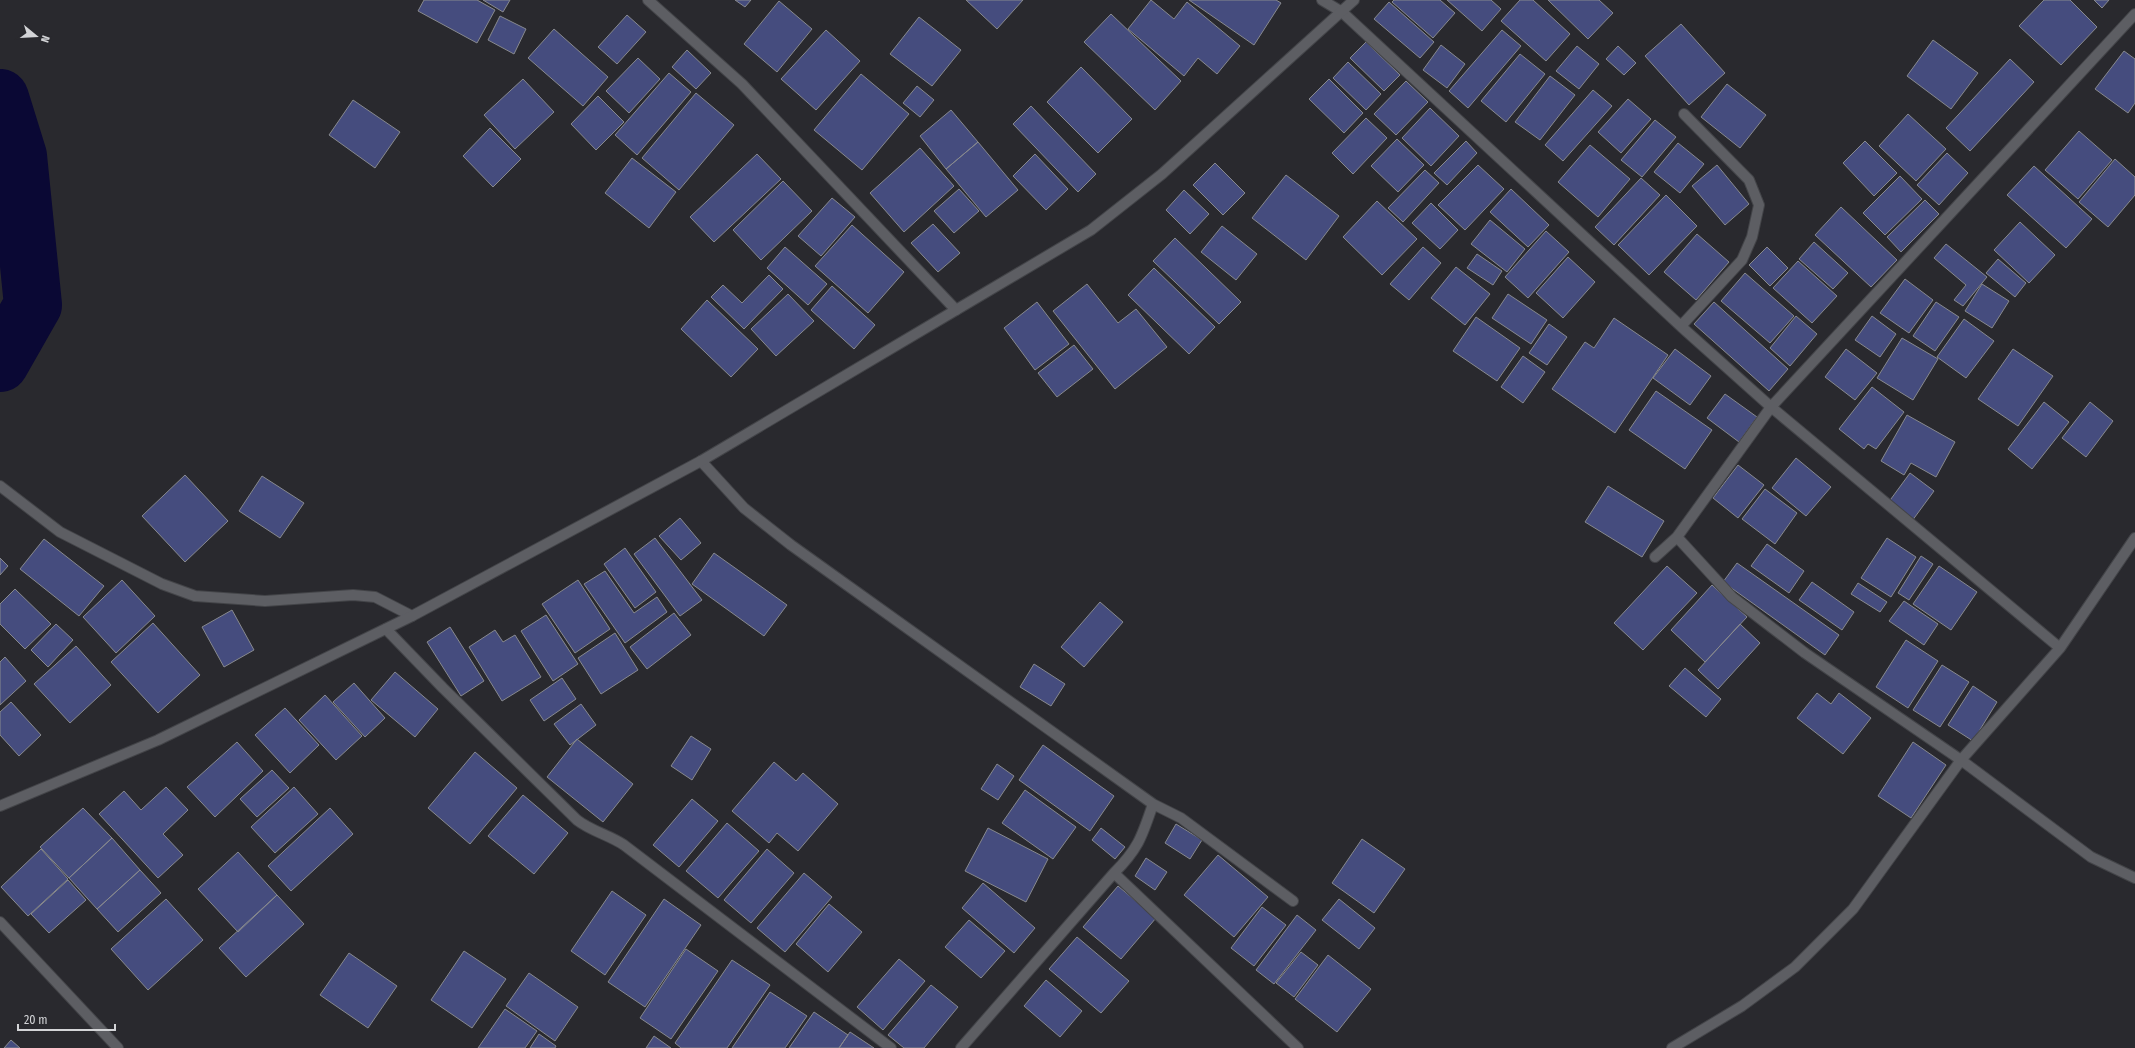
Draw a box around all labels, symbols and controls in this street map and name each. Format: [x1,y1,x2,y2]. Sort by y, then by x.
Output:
north arrow [16,16,56,56]
text: N [38,34,52,44]
scale bar [18,1006,115,1032]
text: 20 m [24,1013,48,1027]

